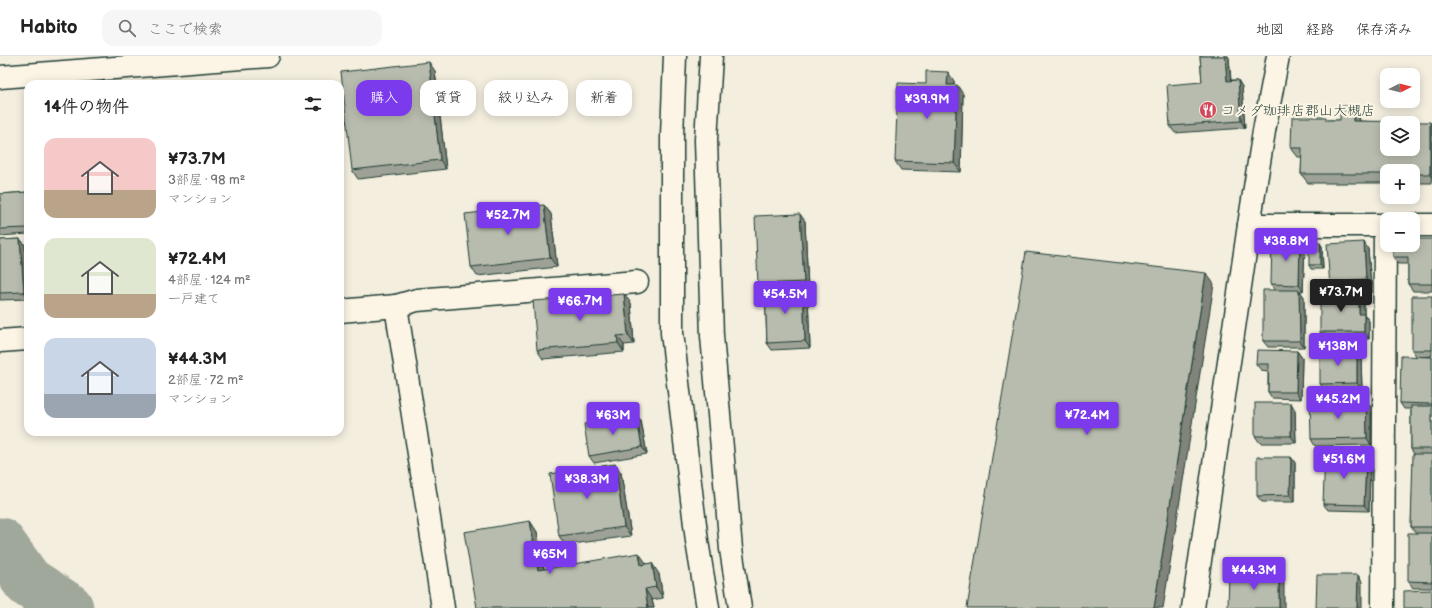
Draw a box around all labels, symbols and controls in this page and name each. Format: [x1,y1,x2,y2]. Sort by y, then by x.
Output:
search box [102,10,382,46]
text: Habito [20,16,78,39]
icon: search [116,17,138,39]
text: ここで検索 [148,20,223,39]
text: 地図 [1256,21,1284,38]
text: 経路 [1306,21,1334,38]
text: 保存済み [1356,21,1412,38]
north arrow [1380,68,1420,108]
map controls [1380,68,1420,252]
chip: 購入 [356,80,412,116]
chip: 賃貸 [420,80,476,116]
chip: 絞り込み [484,80,568,116]
chip: 新着 [576,80,632,116]
pin: ¥39.9M [894,86,960,120]
text: ¥39.9M [905,91,949,107]
icon: filters [302,93,324,115]
text: 14件の物件 [44,97,129,117]
restaurant icon: コメダ珈琲店郡山大槻店 [1198,100,1218,120]
place label: コメダ珈琲店郡山大槻店 [1221,102,1375,119]
button: layers [1380,116,1420,156]
text: ¥73.7M [168,149,226,169]
icon: home [76,154,124,202]
button: + [1380,164,1420,204]
text: 3部屋 · 98 m² [168,172,245,188]
text: マンション [168,191,232,207]
pin: ¥52.7M [475,202,541,236]
text: ¥52.7M [486,207,530,223]
button: − [1380,212,1420,252]
pin: ¥38.8M [1253,228,1319,262]
text: ¥38.8M [1263,233,1309,249]
text: ¥72.4M [168,249,226,269]
icon: home [76,254,124,302]
text: 4部屋 · 124 m² [168,272,251,288]
pin: ¥73.7M [1308,279,1374,313]
pin: ¥54.5M [752,281,818,315]
text: ¥73.7M [1319,284,1363,300]
text: ¥54.5M [763,286,807,302]
pin: ¥66.7M [547,288,613,322]
text: 一戸建て [168,291,220,307]
text: ¥66.7M [558,293,603,309]
pin: ¥138M [1310,333,1366,367]
text: ¥138M [1318,338,1358,354]
text: ¥44.3M [168,349,227,369]
icon: home [76,354,124,402]
text: 2部屋 · 72 m² [168,372,244,388]
pin: ¥45.2M [1305,386,1371,420]
text: マンション [168,391,232,407]
text: ¥45.2M [1315,391,1361,407]
pin: ¥63M [589,402,637,436]
pin: ¥72.4M [1054,402,1120,436]
text: ¥63M [596,407,630,423]
text: ¥72.4M [1065,407,1109,423]
pin: ¥51.6M [1311,446,1377,480]
text: ¥51.6M [1323,451,1365,467]
pin: ¥38.3M [554,466,620,500]
text: ¥38.3M [564,471,610,487]
pin: ¥65M [526,541,574,575]
text: ¥65M [533,546,567,562]
pin: ¥44.3M [1221,557,1287,591]
text: ¥44.3M [1232,562,1276,578]

